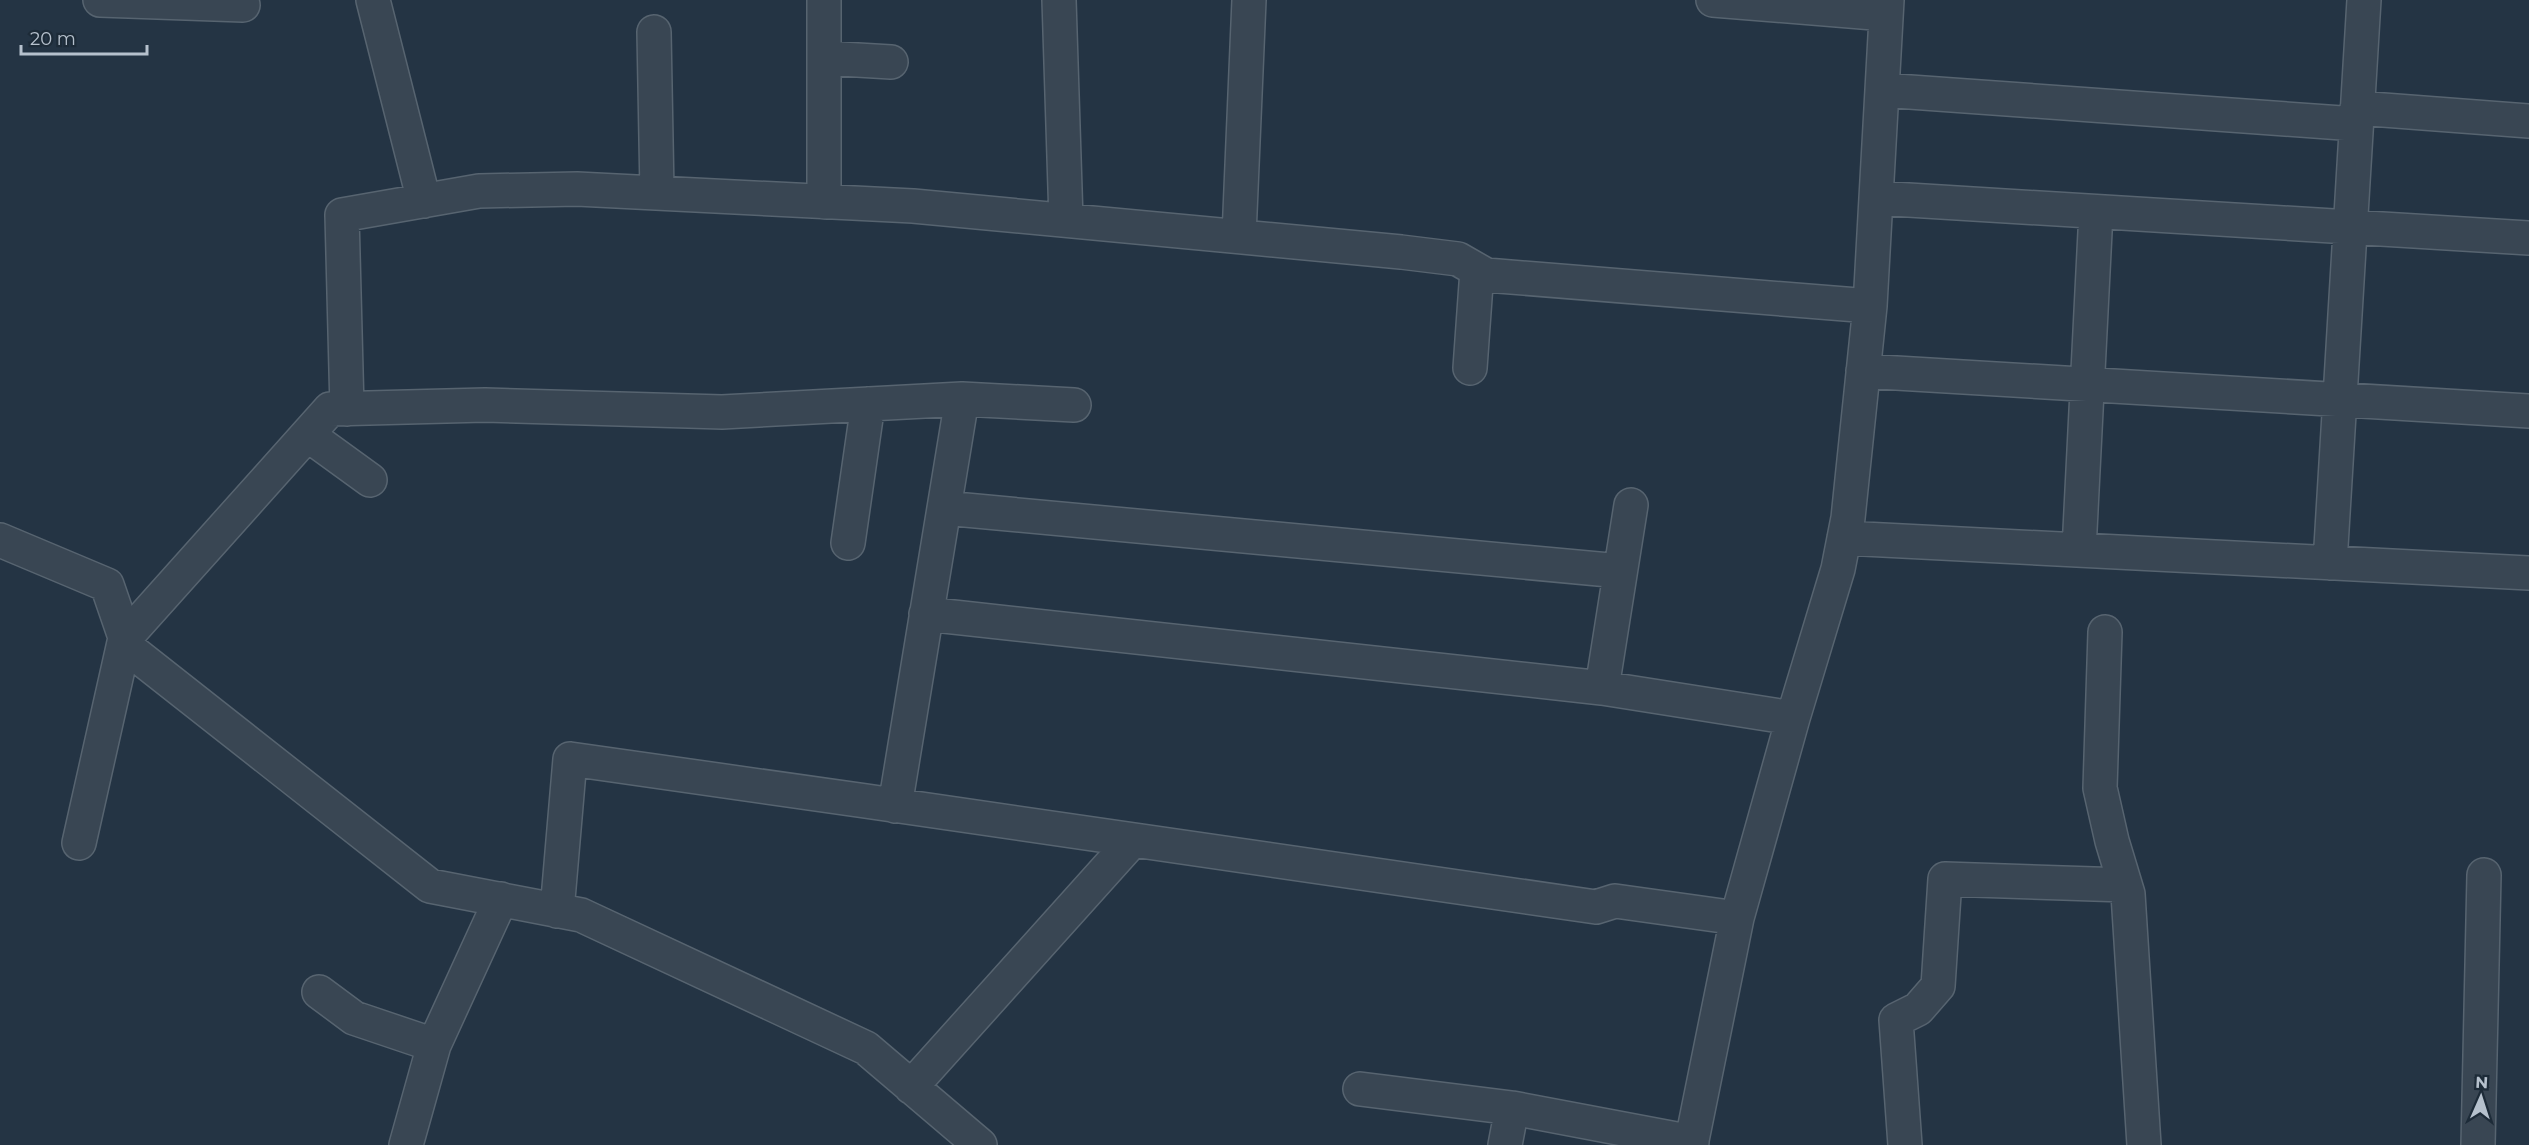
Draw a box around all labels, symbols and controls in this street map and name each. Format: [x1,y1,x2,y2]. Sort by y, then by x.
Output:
scale bar [21,18,147,56]
text: 20 m [30,28,76,50]
north arrow [2451,1067,2511,1127]
text: N [2475,1073,2489,1092]

